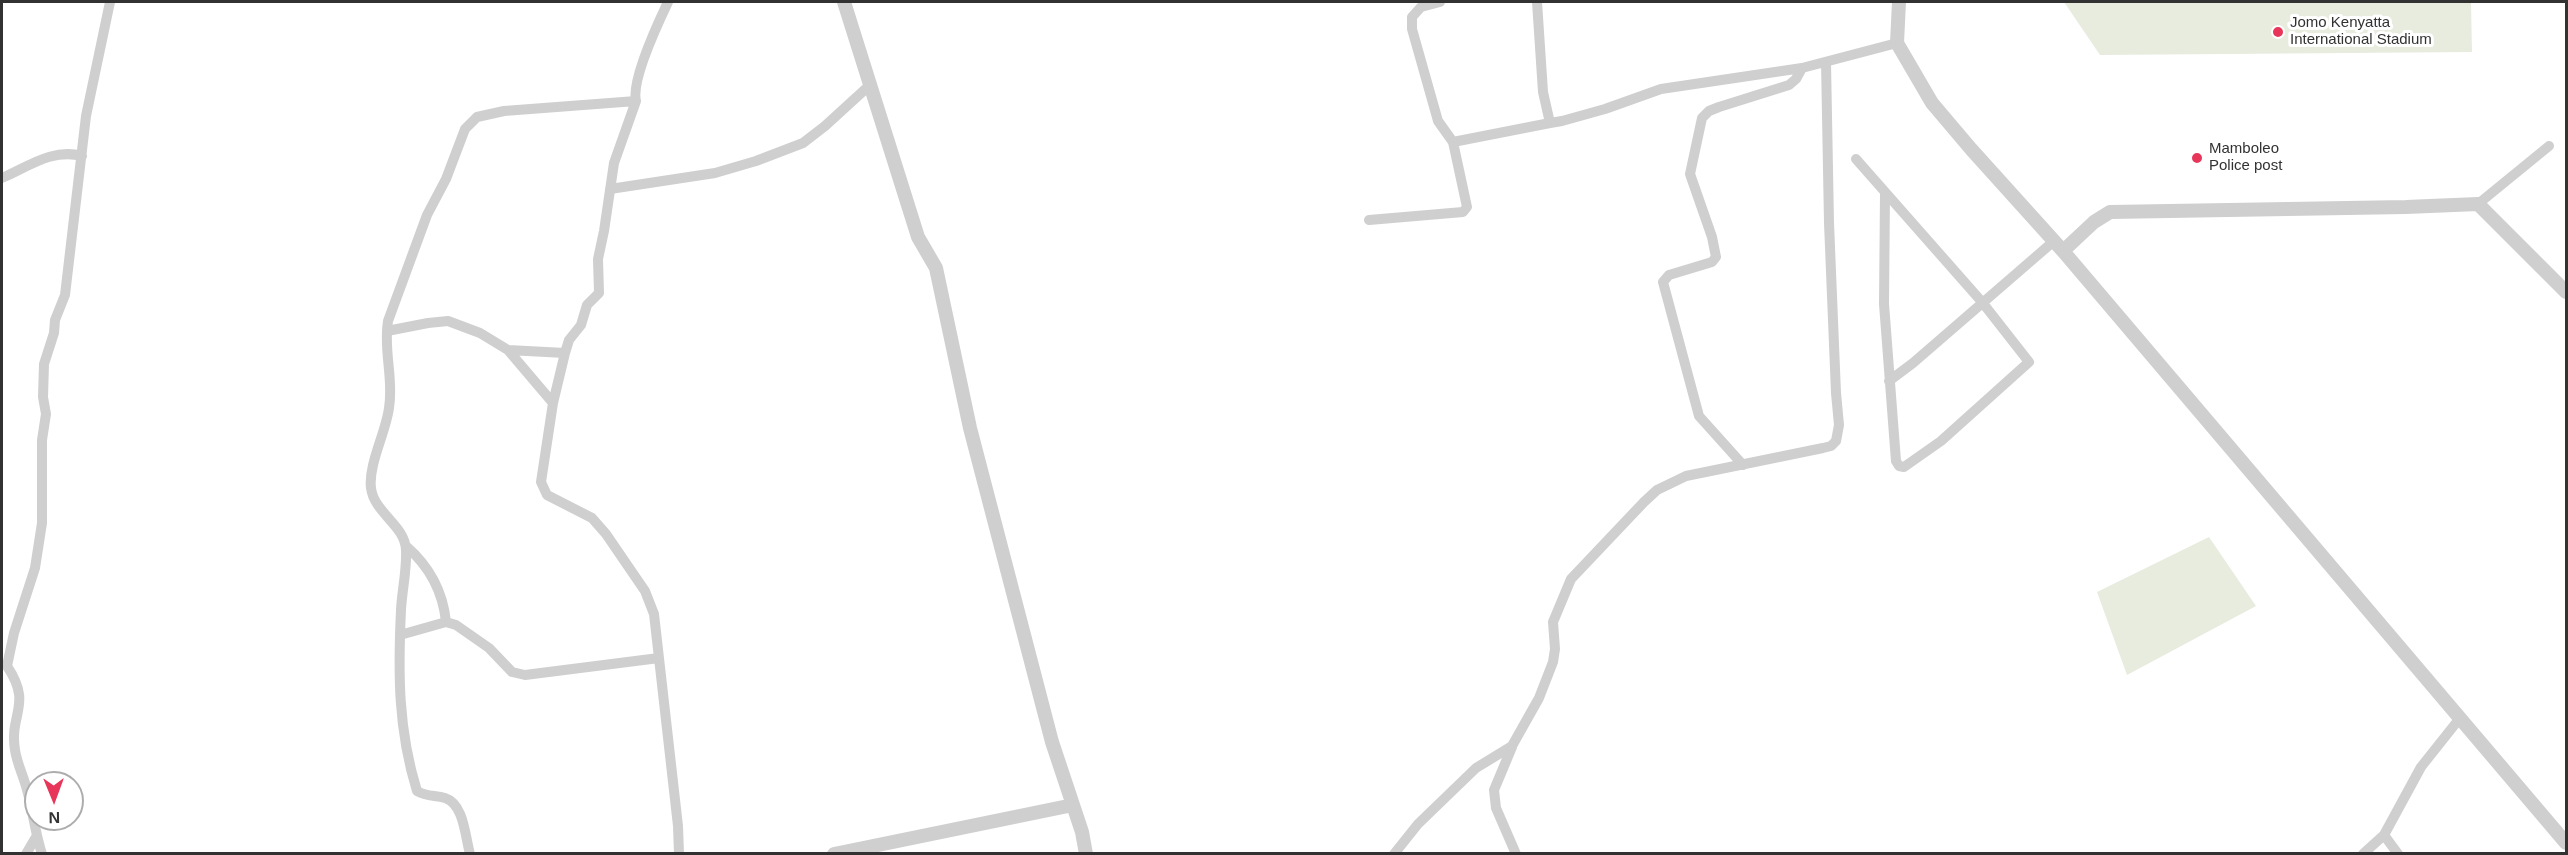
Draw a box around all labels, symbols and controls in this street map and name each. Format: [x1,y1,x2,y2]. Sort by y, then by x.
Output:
place label: Jomo Kenyatta International Stadium [2290,14,2432,49]
marker: Jomo Kenyatta International Stadium [2271,25,2285,39]
place label: Mamboleo Police post [2209,140,2282,175]
marker: Mamboleo Police post [2190,151,2204,165]
north arrow [24,771,84,831]
text: N [48,809,60,826]

